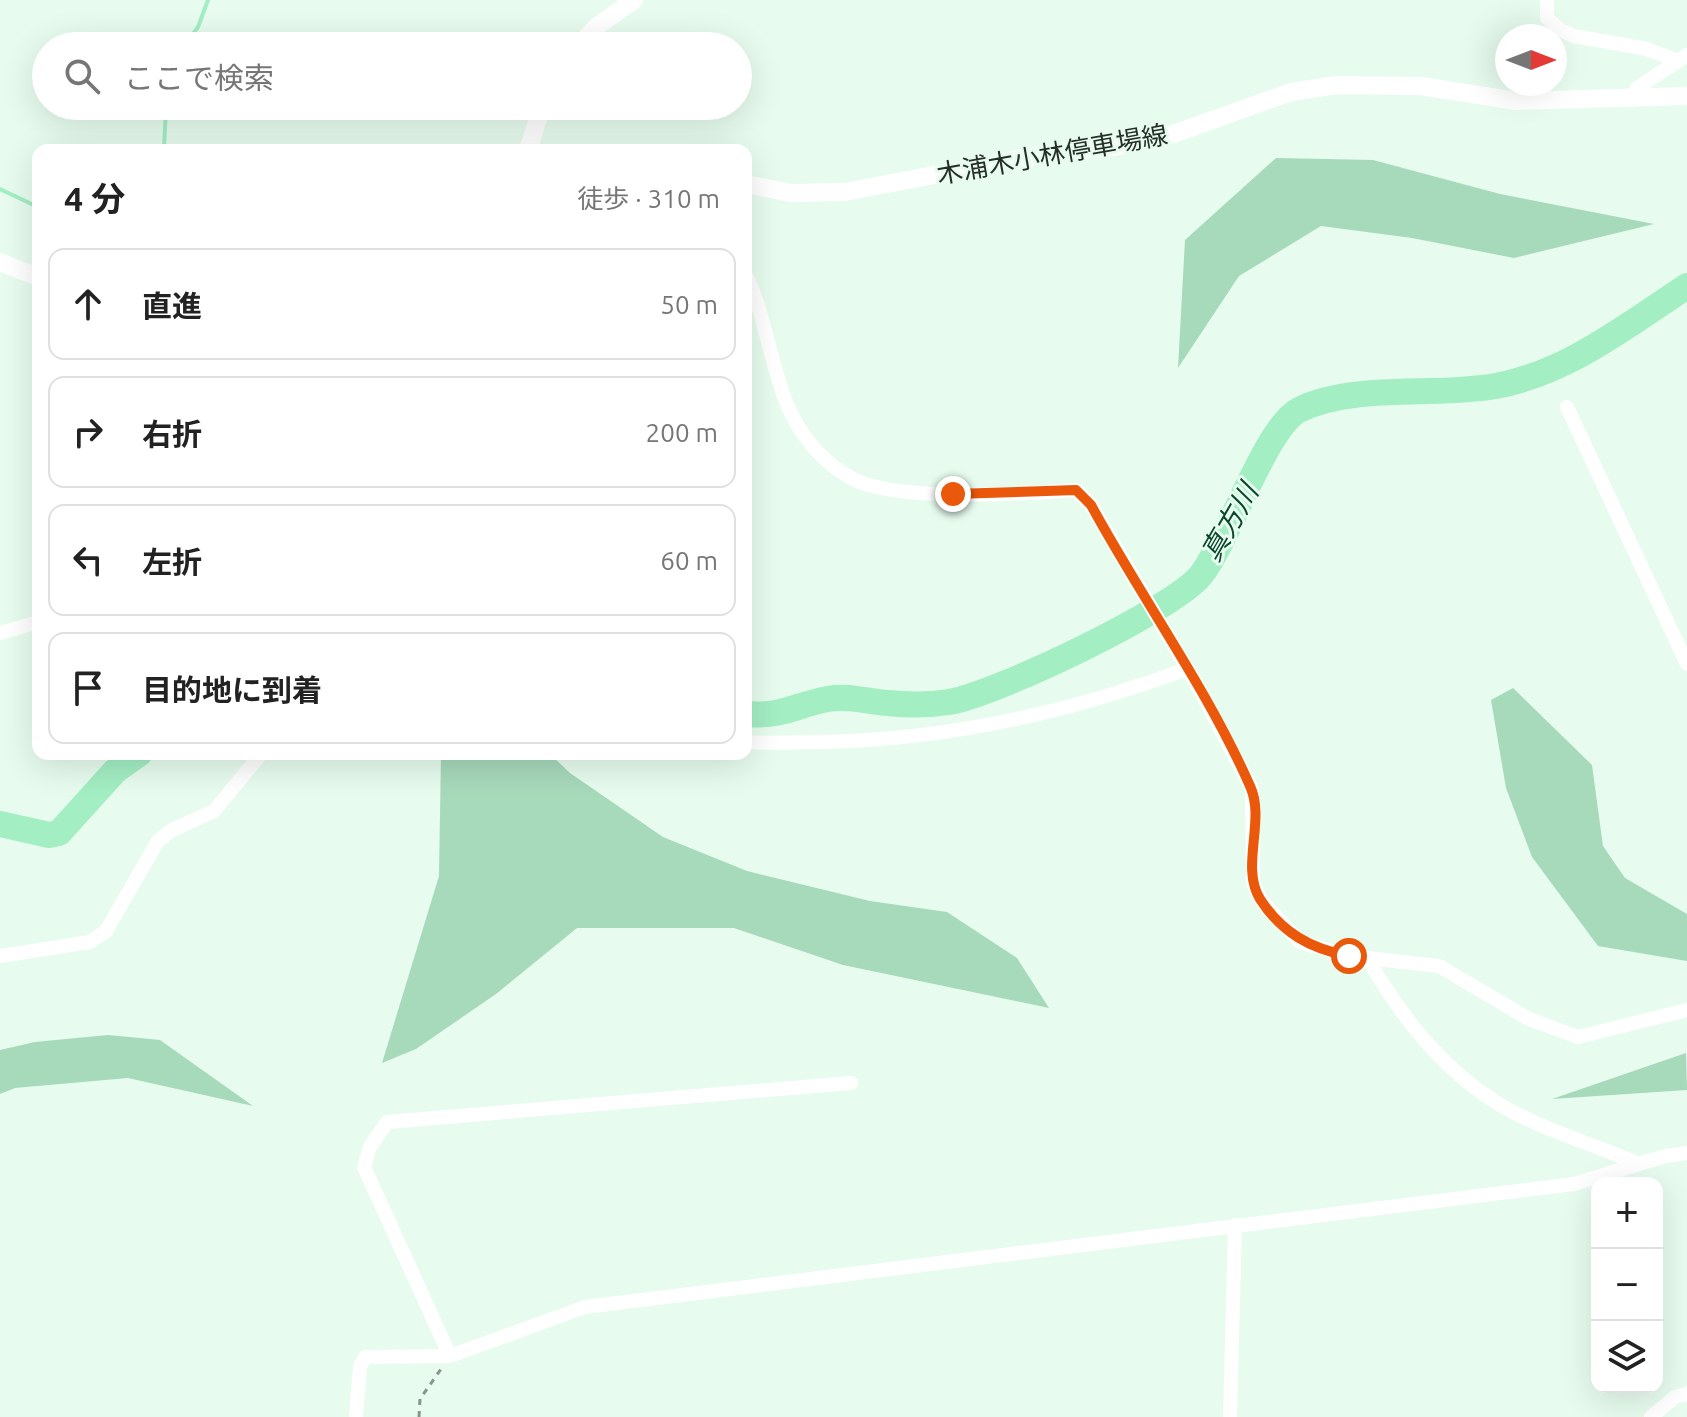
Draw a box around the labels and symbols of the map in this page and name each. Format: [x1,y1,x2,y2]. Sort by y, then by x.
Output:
north arrow [1495,24,1567,96]
street label: 木浦木小林停車場線 [934,119,1170,189]
water label: 真方川 [1195,475,1265,566]
route end [935,476,971,512]
route start [1331,938,1367,974]

